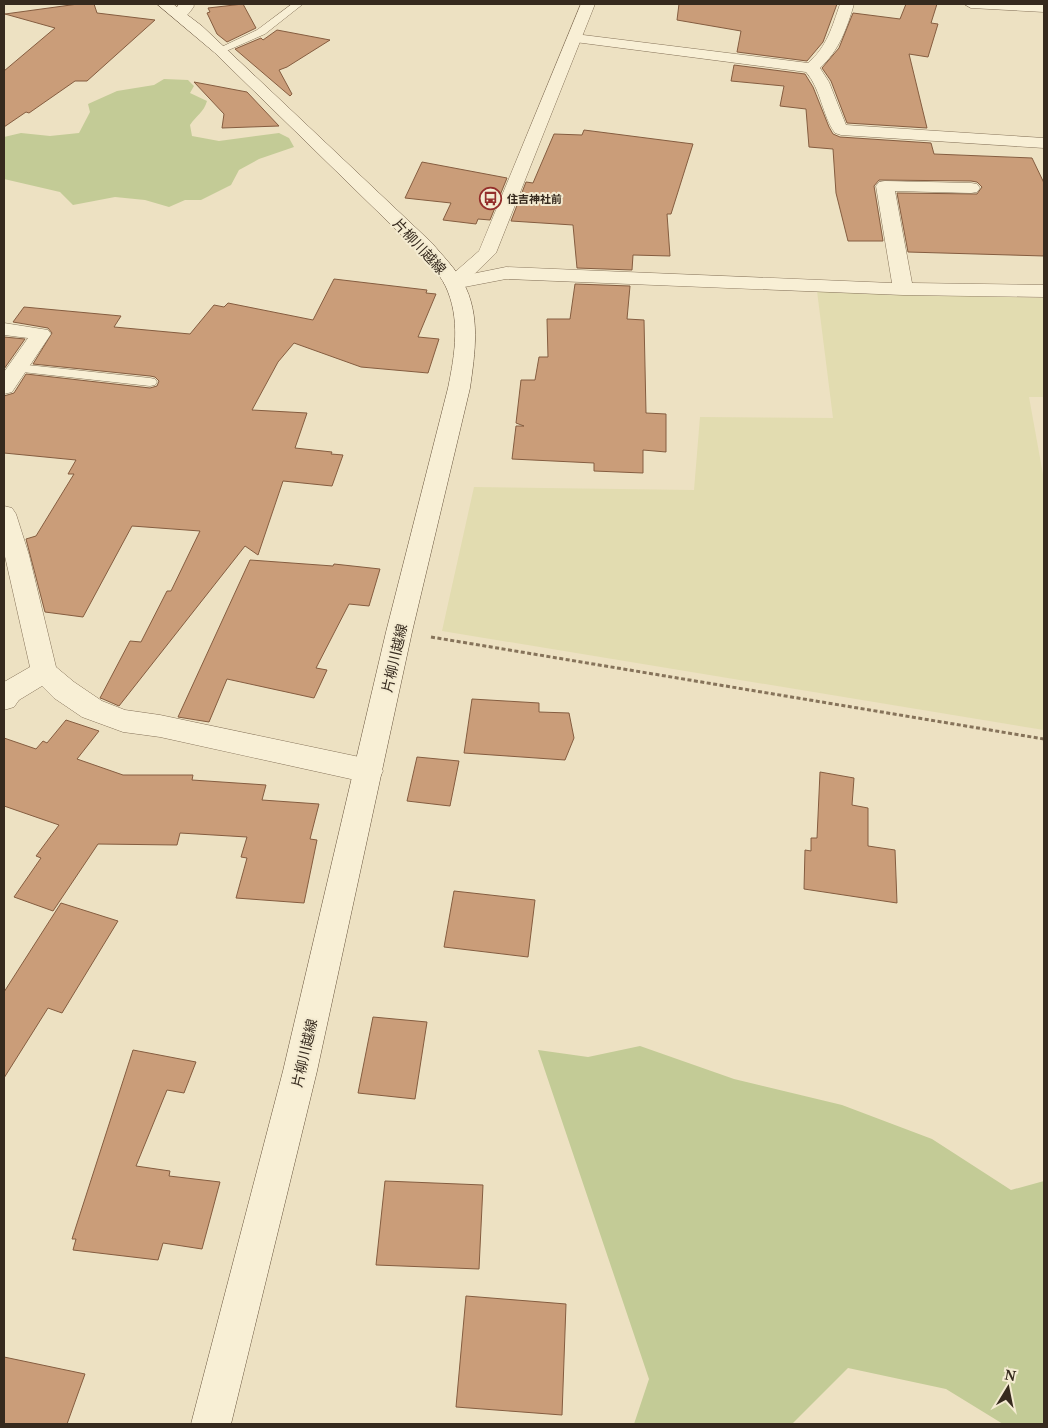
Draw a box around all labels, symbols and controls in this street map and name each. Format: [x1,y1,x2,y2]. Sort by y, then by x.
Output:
bus stop icon: 住吉神社前 [479,186,503,210]
place label: 住吉神社前 [507,191,562,206]
street label: 片柳川越線 [389,214,451,278]
street label: 片柳川越線 [377,622,411,694]
street label: 片柳川越線 [287,1017,321,1089]
north arrow [983,1363,1033,1413]
text: N [1003,1364,1017,1385]

